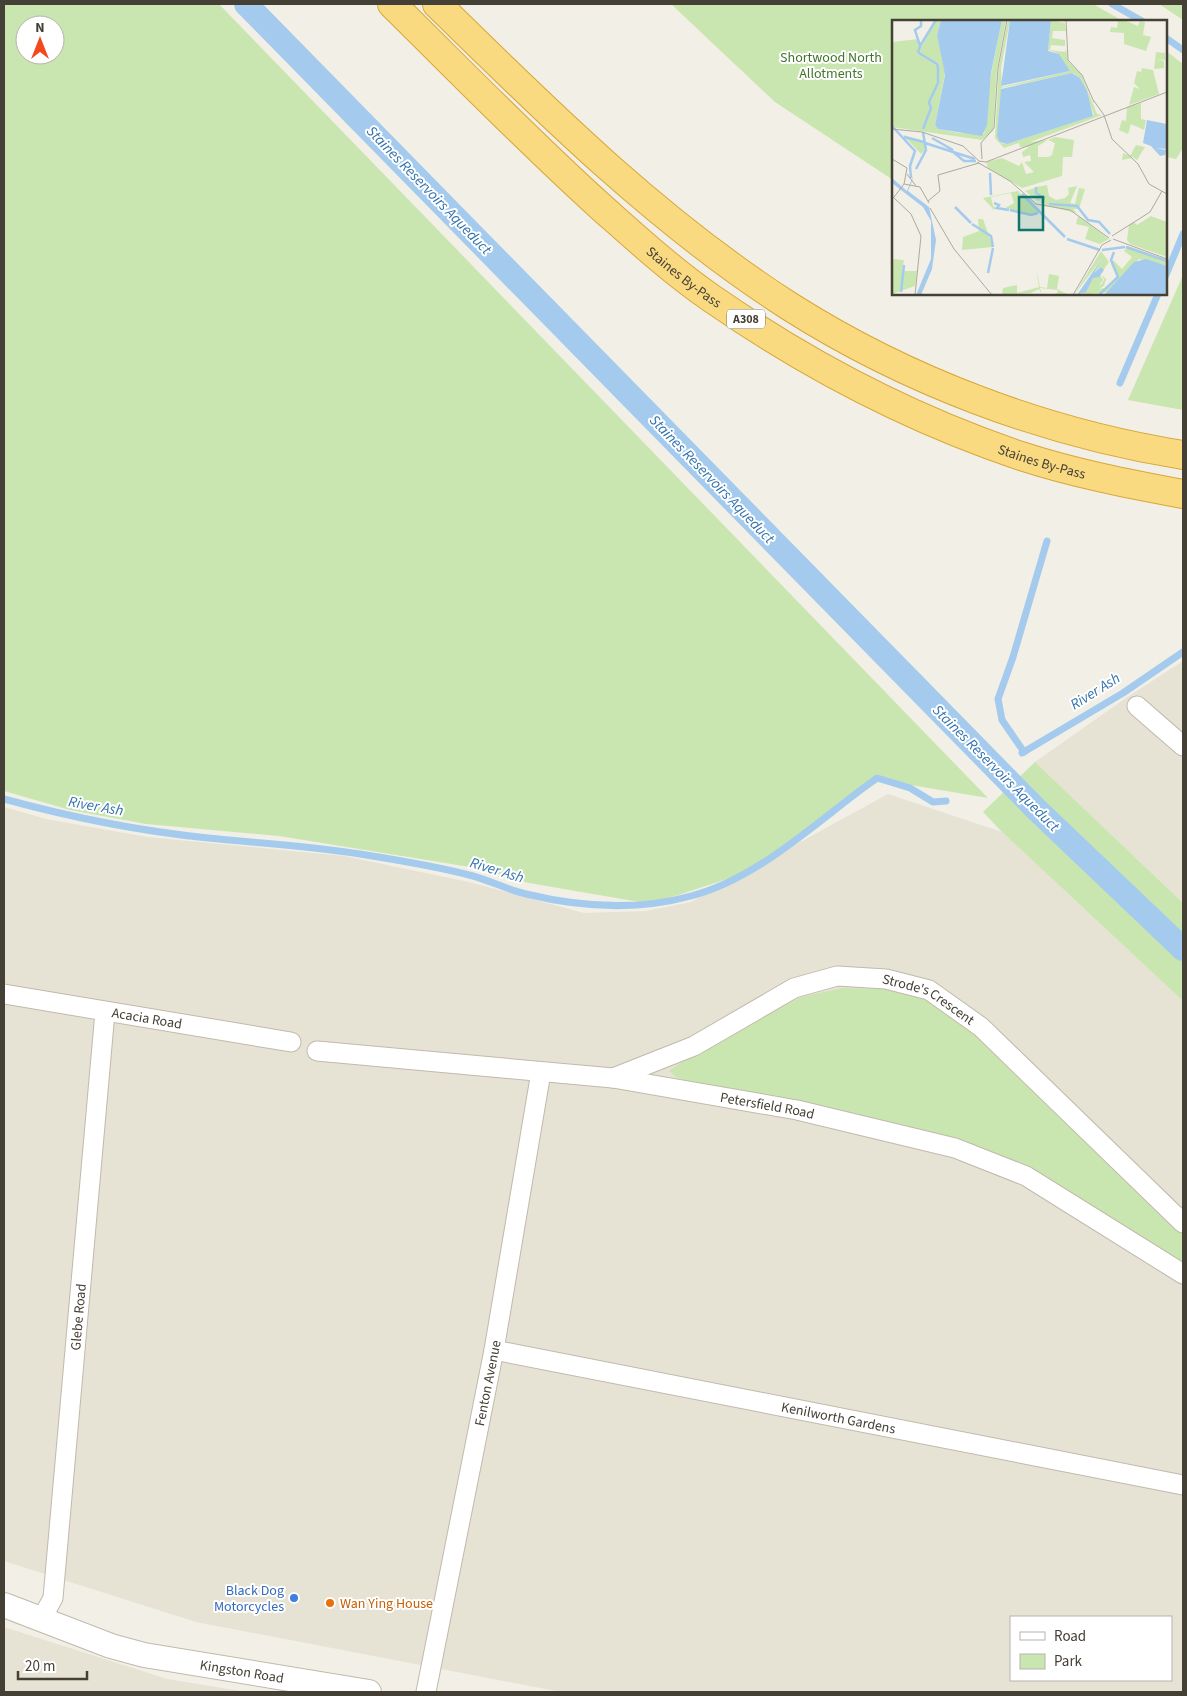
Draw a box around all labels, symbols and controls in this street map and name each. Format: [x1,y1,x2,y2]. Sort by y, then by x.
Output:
north arrow [15,15,65,65]
text: N [35,18,45,38]
inset map [892,20,1167,295]
park label: Shortwood North Allotments [780,48,882,84]
water label: Staines Reservoirs Aqueduct [361,121,497,260]
street label: Staines By-Pass [641,242,725,313]
road number: A308 [727,310,765,328]
water label: Staines Reservoirs Aqueduct [644,410,780,549]
street label: Staines By-Pass [995,440,1088,485]
water label: River Ash [1066,668,1124,715]
water label: Staines Reservoirs Aqueduct [928,700,1065,837]
water label: River Ash [67,791,125,822]
water label: River Ash [467,852,527,889]
street label: Strode's Crescent [880,969,979,1030]
street label: Acacia Road [110,1003,183,1035]
street label: Petersfield Road [719,1088,816,1125]
street label: Glebe Road [66,1283,92,1351]
street label: Fenton Avenue [470,1339,507,1428]
street label: Kenilworth Gardens [779,1398,897,1439]
place label: Black Dog Motorcycles [214,1581,284,1617]
marker: Black Dog Motorcycles [288,1592,300,1604]
place label: Wan Ying House [340,1594,433,1614]
marker: Wan Ying House [324,1597,336,1609]
legend [1010,1616,1172,1681]
text: Road [1054,1626,1086,1647]
scale bar [18,1648,86,1680]
text: Park [1054,1651,1083,1672]
street label: Kingston Road [198,1655,285,1689]
text: 20 m [25,1656,55,1677]

